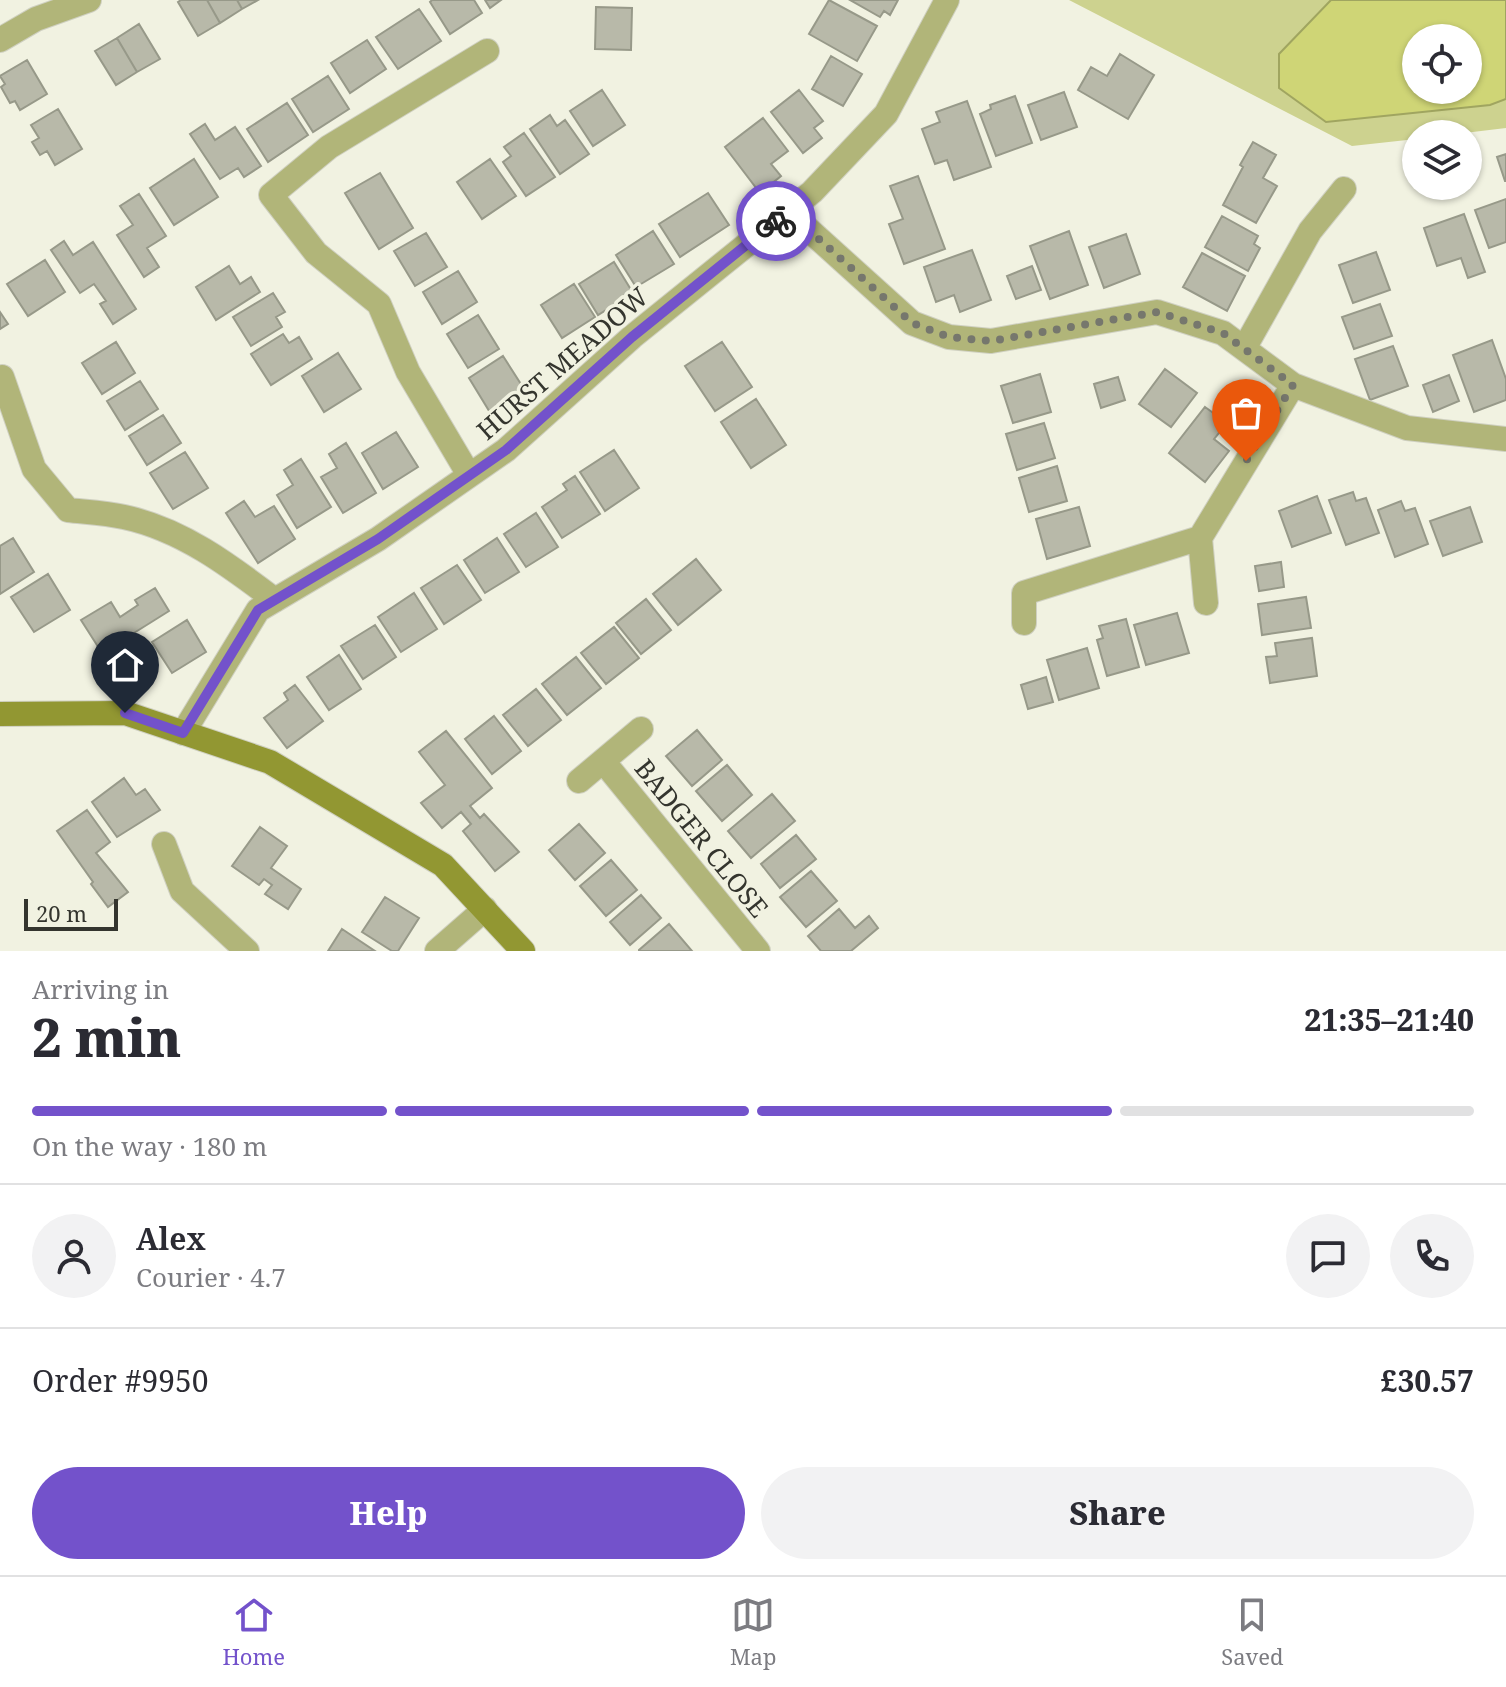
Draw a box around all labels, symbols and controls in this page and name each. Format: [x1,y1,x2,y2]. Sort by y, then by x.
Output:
map controls [1402,24,1482,200]
button: locate [1402,24,1482,104]
button: layers [1402,120,1482,200]
courier [736,181,816,261]
icon: bike [754,199,798,243]
street label: HURST MEADOW [469,278,655,448]
pin [1212,379,1280,461]
icon: bag [1224,391,1268,435]
pin [91,631,159,713]
icon: home [103,643,147,687]
street label: BADGER CLOSE [627,751,777,925]
scale bar [24,895,118,931]
text: 20 m [36,898,87,928]
text: Arriving in [32,971,169,1007]
text: 21:35–21:40 [1304,999,1474,1040]
text: 2 min [32,1001,181,1072]
text: On the way · 180 m [32,1128,267,1164]
button: person [32,1214,116,1298]
button: chat [1286,1214,1370,1298]
button: phone [1390,1214,1474,1298]
text: Alex [136,1218,206,1259]
text: Courier · 4.7 [136,1259,286,1295]
text: Order #9950 [32,1360,209,1401]
text: £30.57 [1381,1360,1474,1401]
button: Help [32,1467,745,1559]
button: Share [761,1467,1474,1559]
tab: Home [222,1593,285,1671]
tab: Map [730,1593,776,1671]
tab: Saved [1221,1593,1284,1671]

